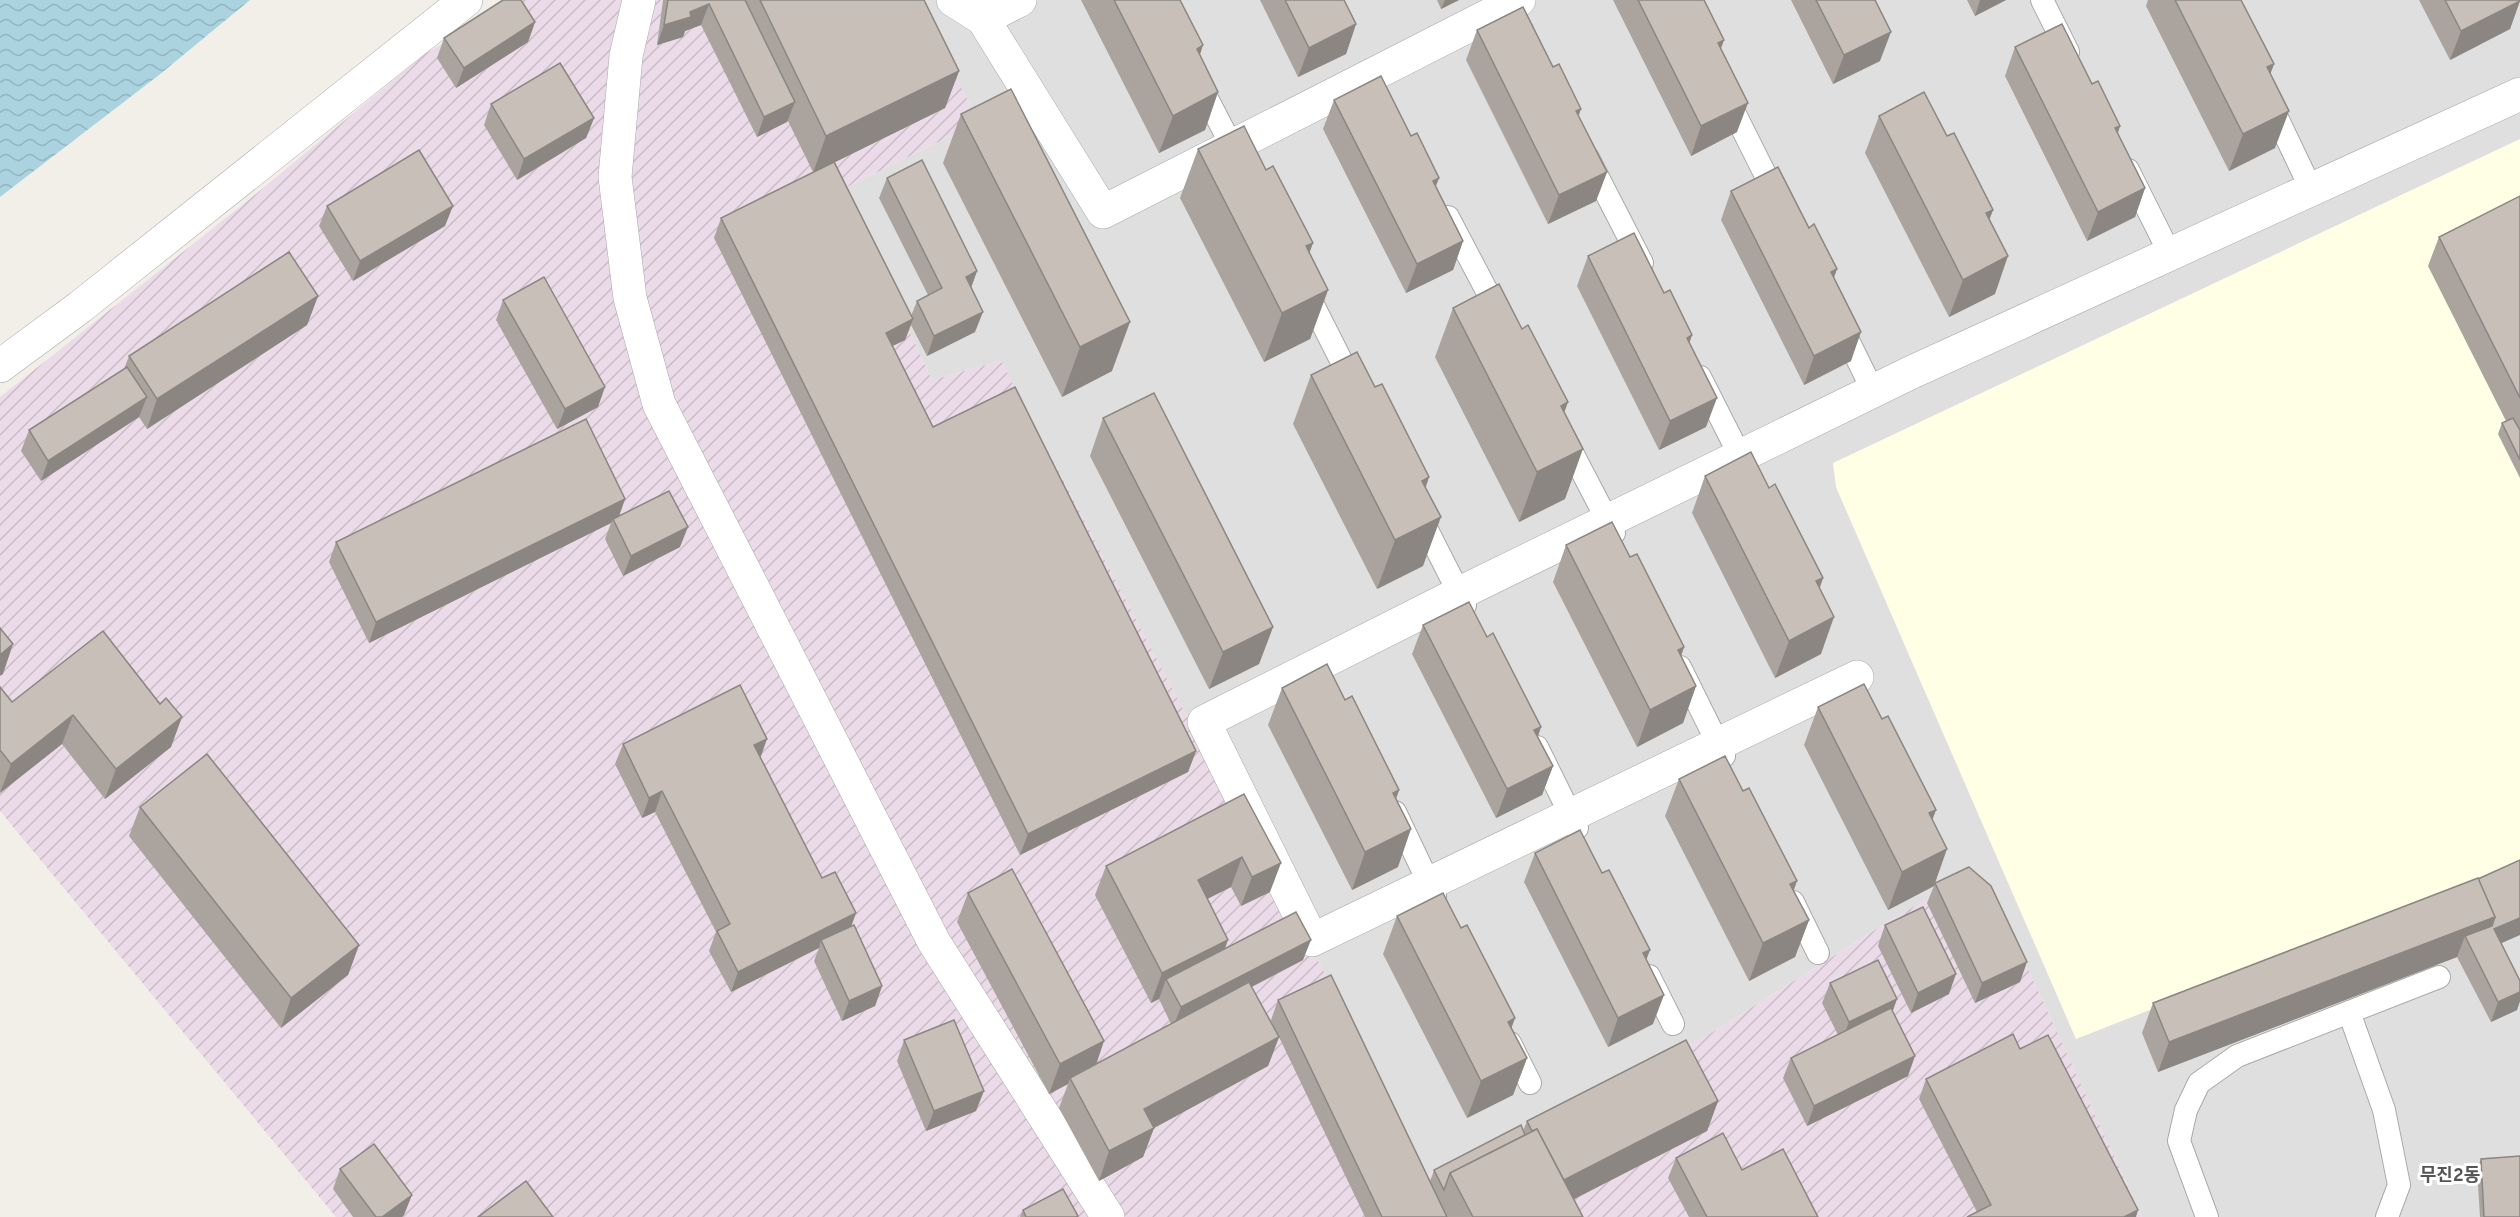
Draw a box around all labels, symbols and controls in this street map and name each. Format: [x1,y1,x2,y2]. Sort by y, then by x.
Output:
district label: 무진2동 [2420,1165,2480,1188]

